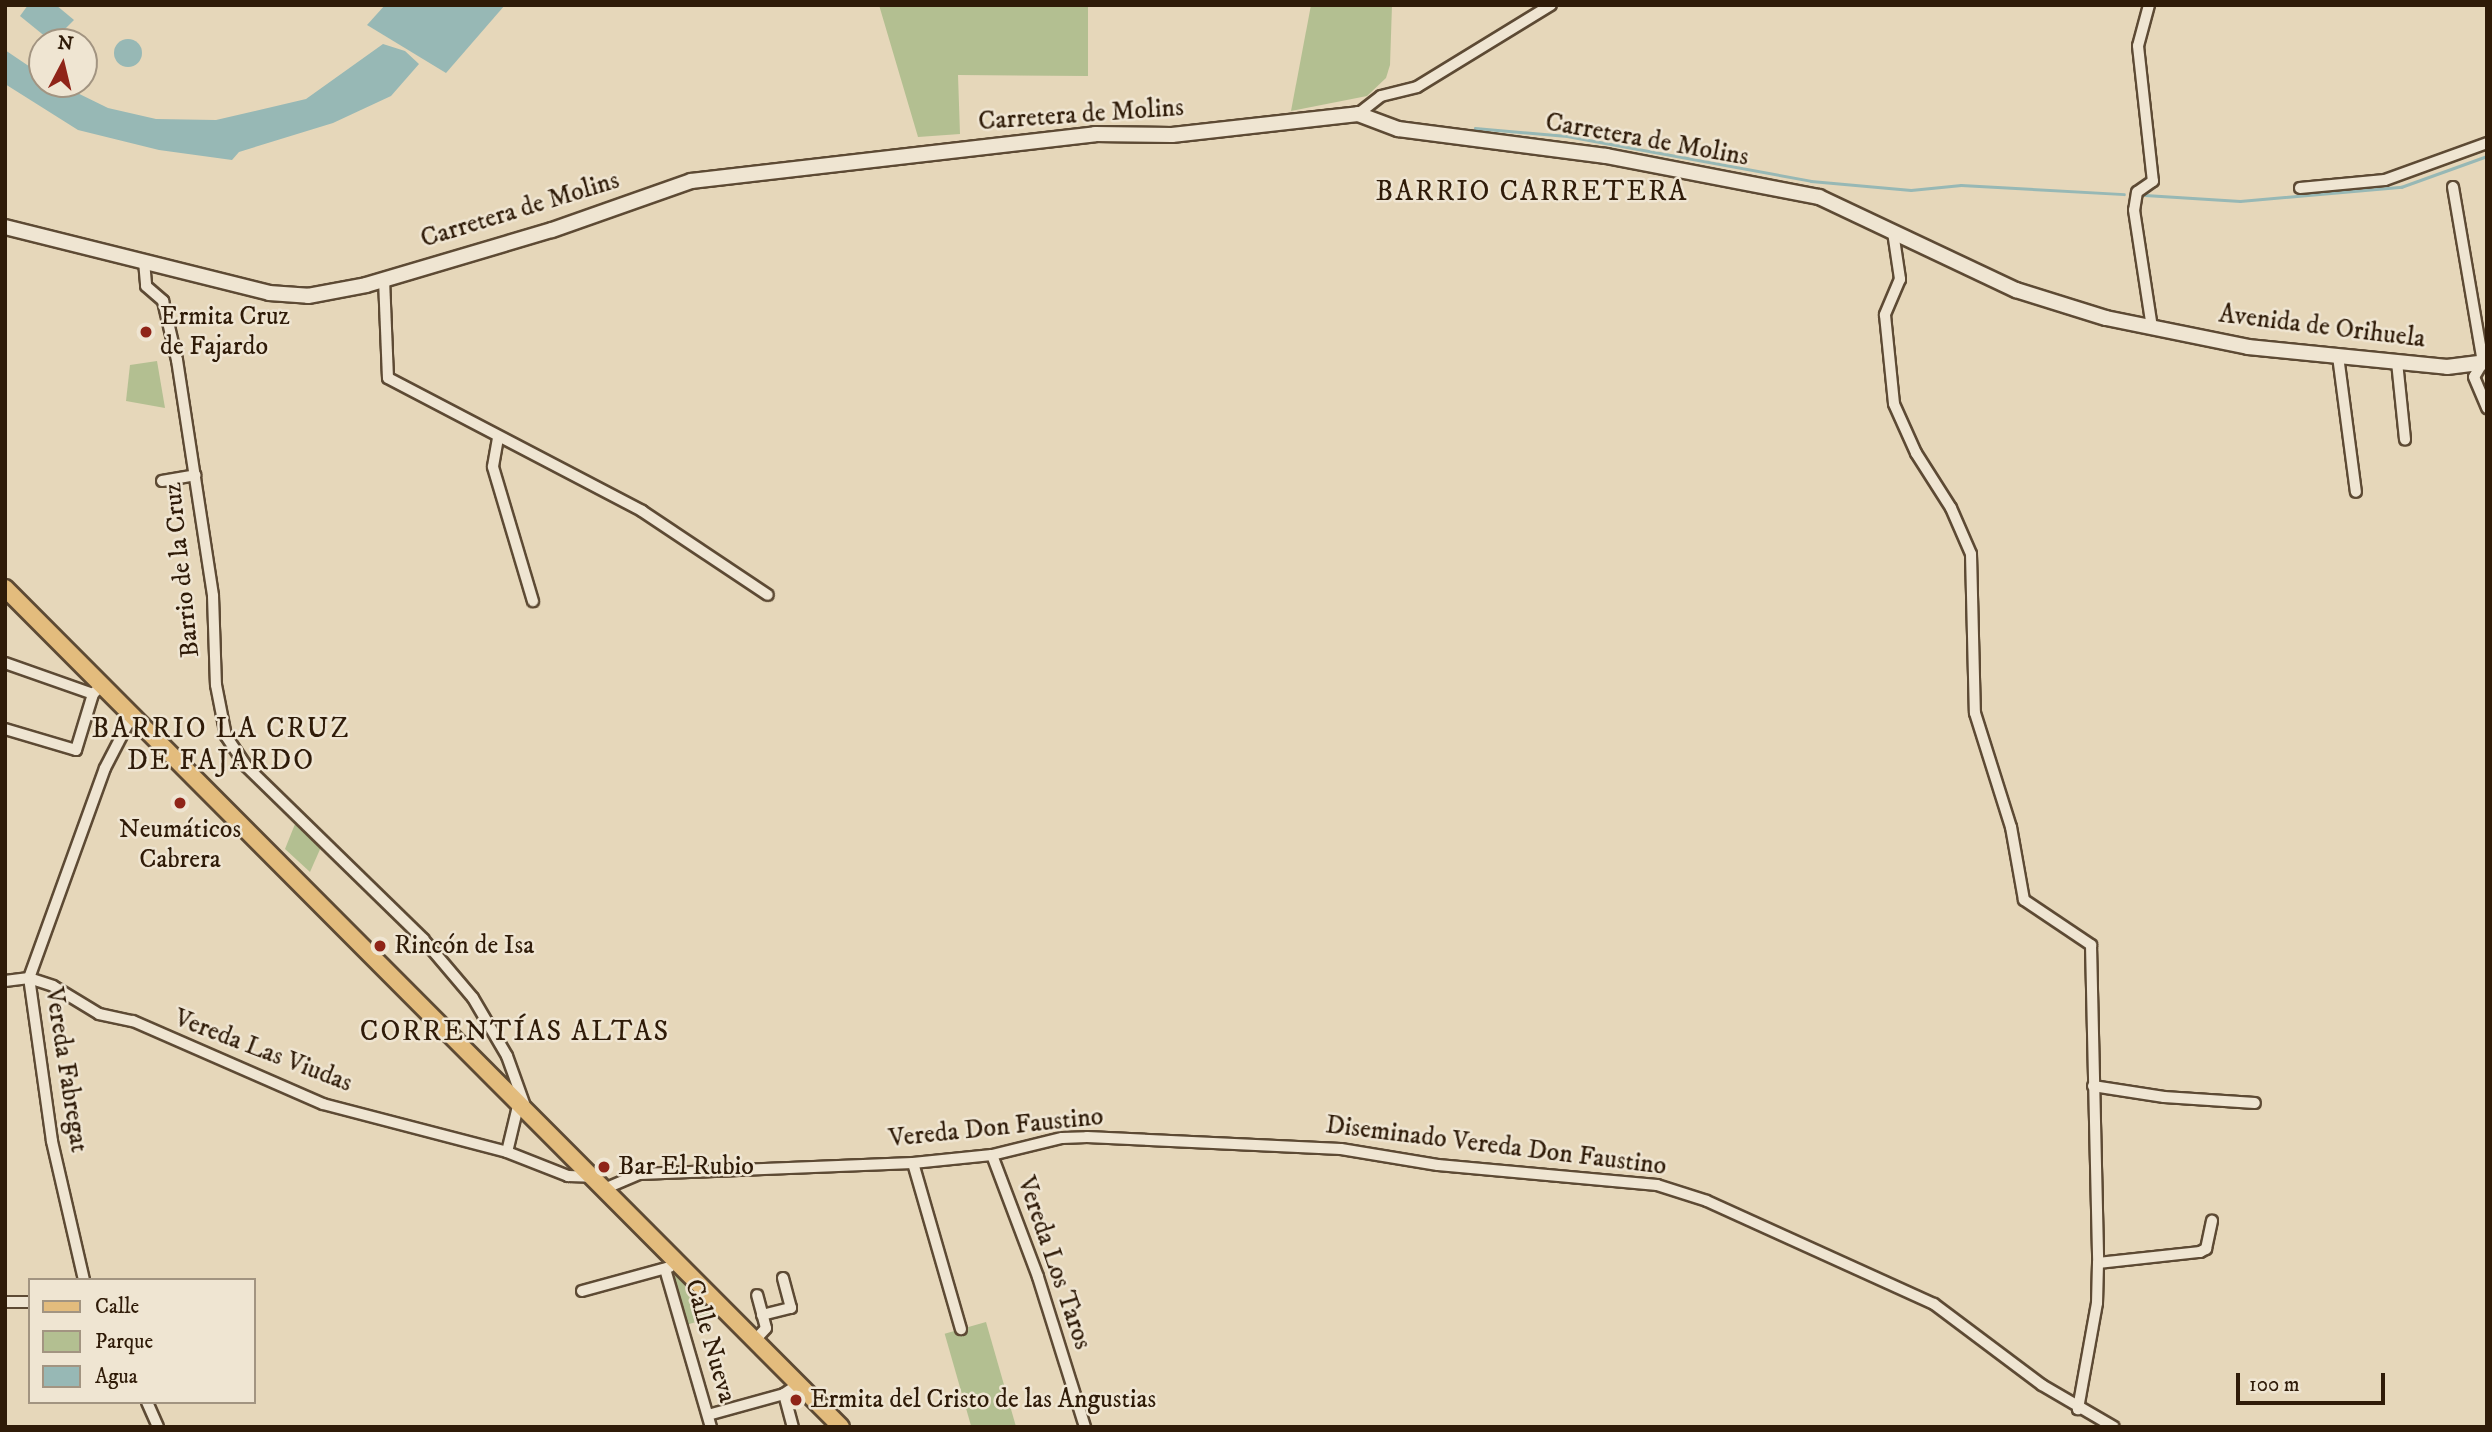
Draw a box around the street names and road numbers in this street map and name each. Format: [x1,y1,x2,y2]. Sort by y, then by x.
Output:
street label: Carretera de Molins [977,92,1185,138]
street label: Carretera de Molins [1543,107,1751,173]
street label: Carretera de Molins [417,165,623,255]
street label: Avenida de Orihuela [2217,299,2427,355]
street label: Barrio de la Cruz [157,481,207,659]
street label: Vereda Fabregat [38,985,94,1155]
street label: Vereda Las Viudas [170,1003,356,1099]
street label: Vereda Don Faustino [887,1101,1105,1155]
street label: Diseminado Vereda Don Faustino [1324,1110,1668,1182]
street label: Vereda Los Taros [1010,1172,1098,1354]
street label: Calle Nueva [678,1276,742,1406]

